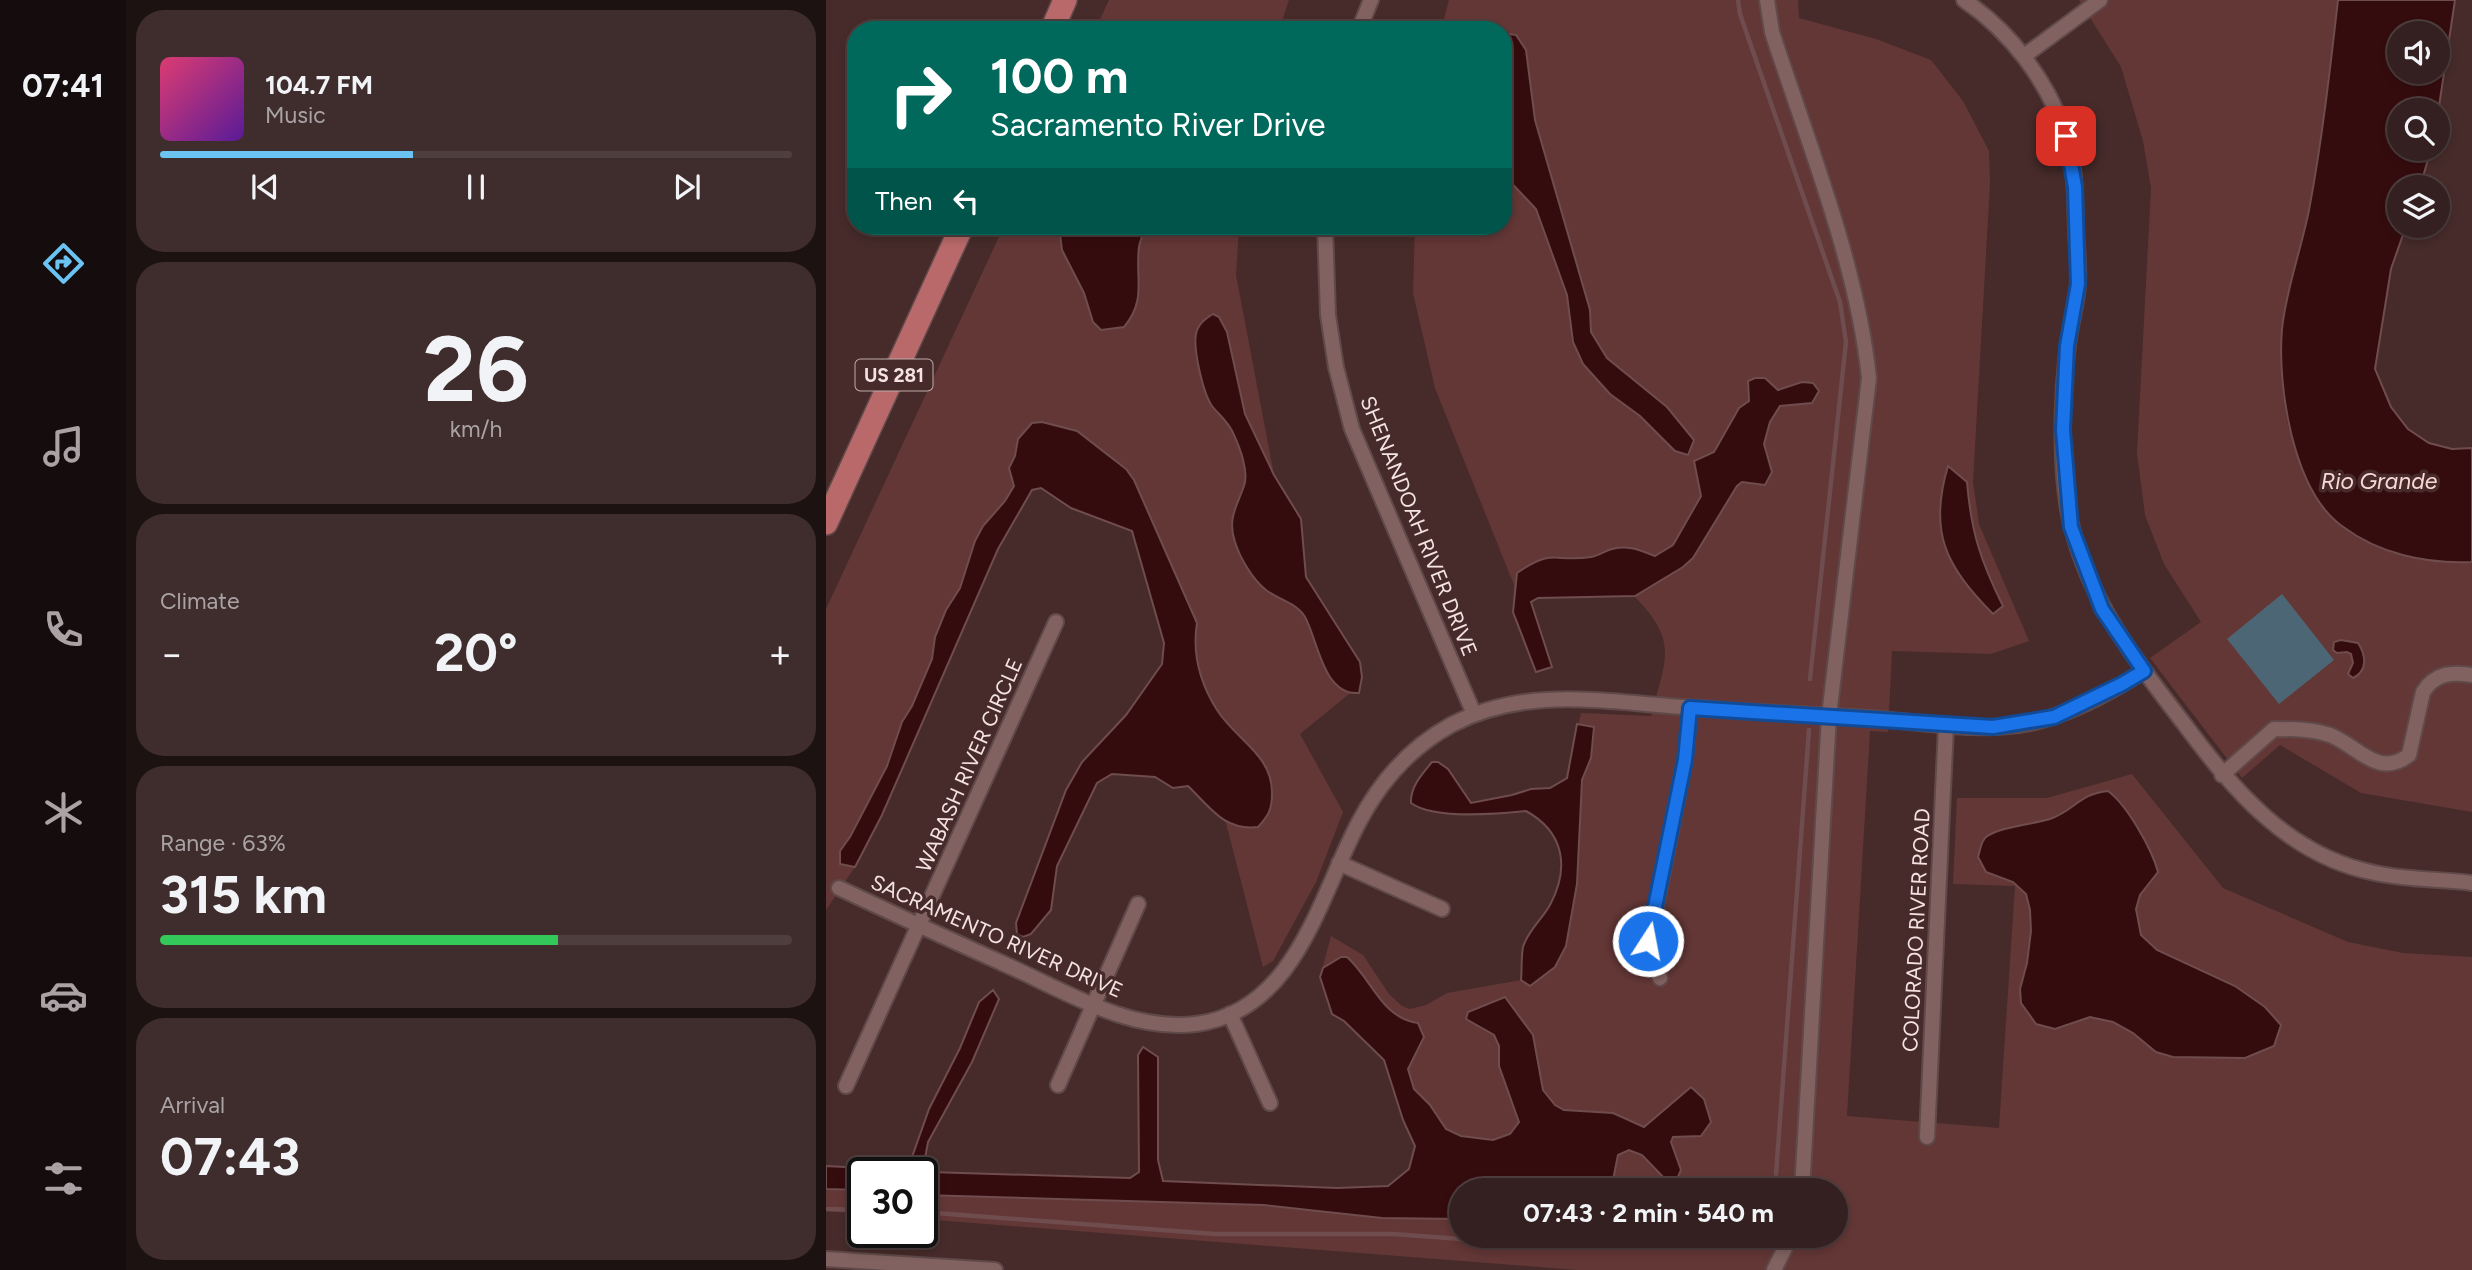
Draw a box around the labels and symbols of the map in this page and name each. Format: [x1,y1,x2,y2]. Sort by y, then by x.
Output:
pin [2036,106,2096,166]
road number: US 281 [855,360,932,390]
street label: SHENANDOAH RIVER DRIVE [1355,392,1483,660]
water label: Rio Grande [2321,467,2438,495]
street label: WABASH RIVER CIRCLE [911,654,1027,876]
street label: COLORADO RIVER ROAD [1897,808,1935,1052]
street label: SACRAMENTO RIVER DRIVE [867,869,1127,1003]
position arrow [1611,904,1685,978]
speed limit sign: 30 [847,1157,938,1248]

